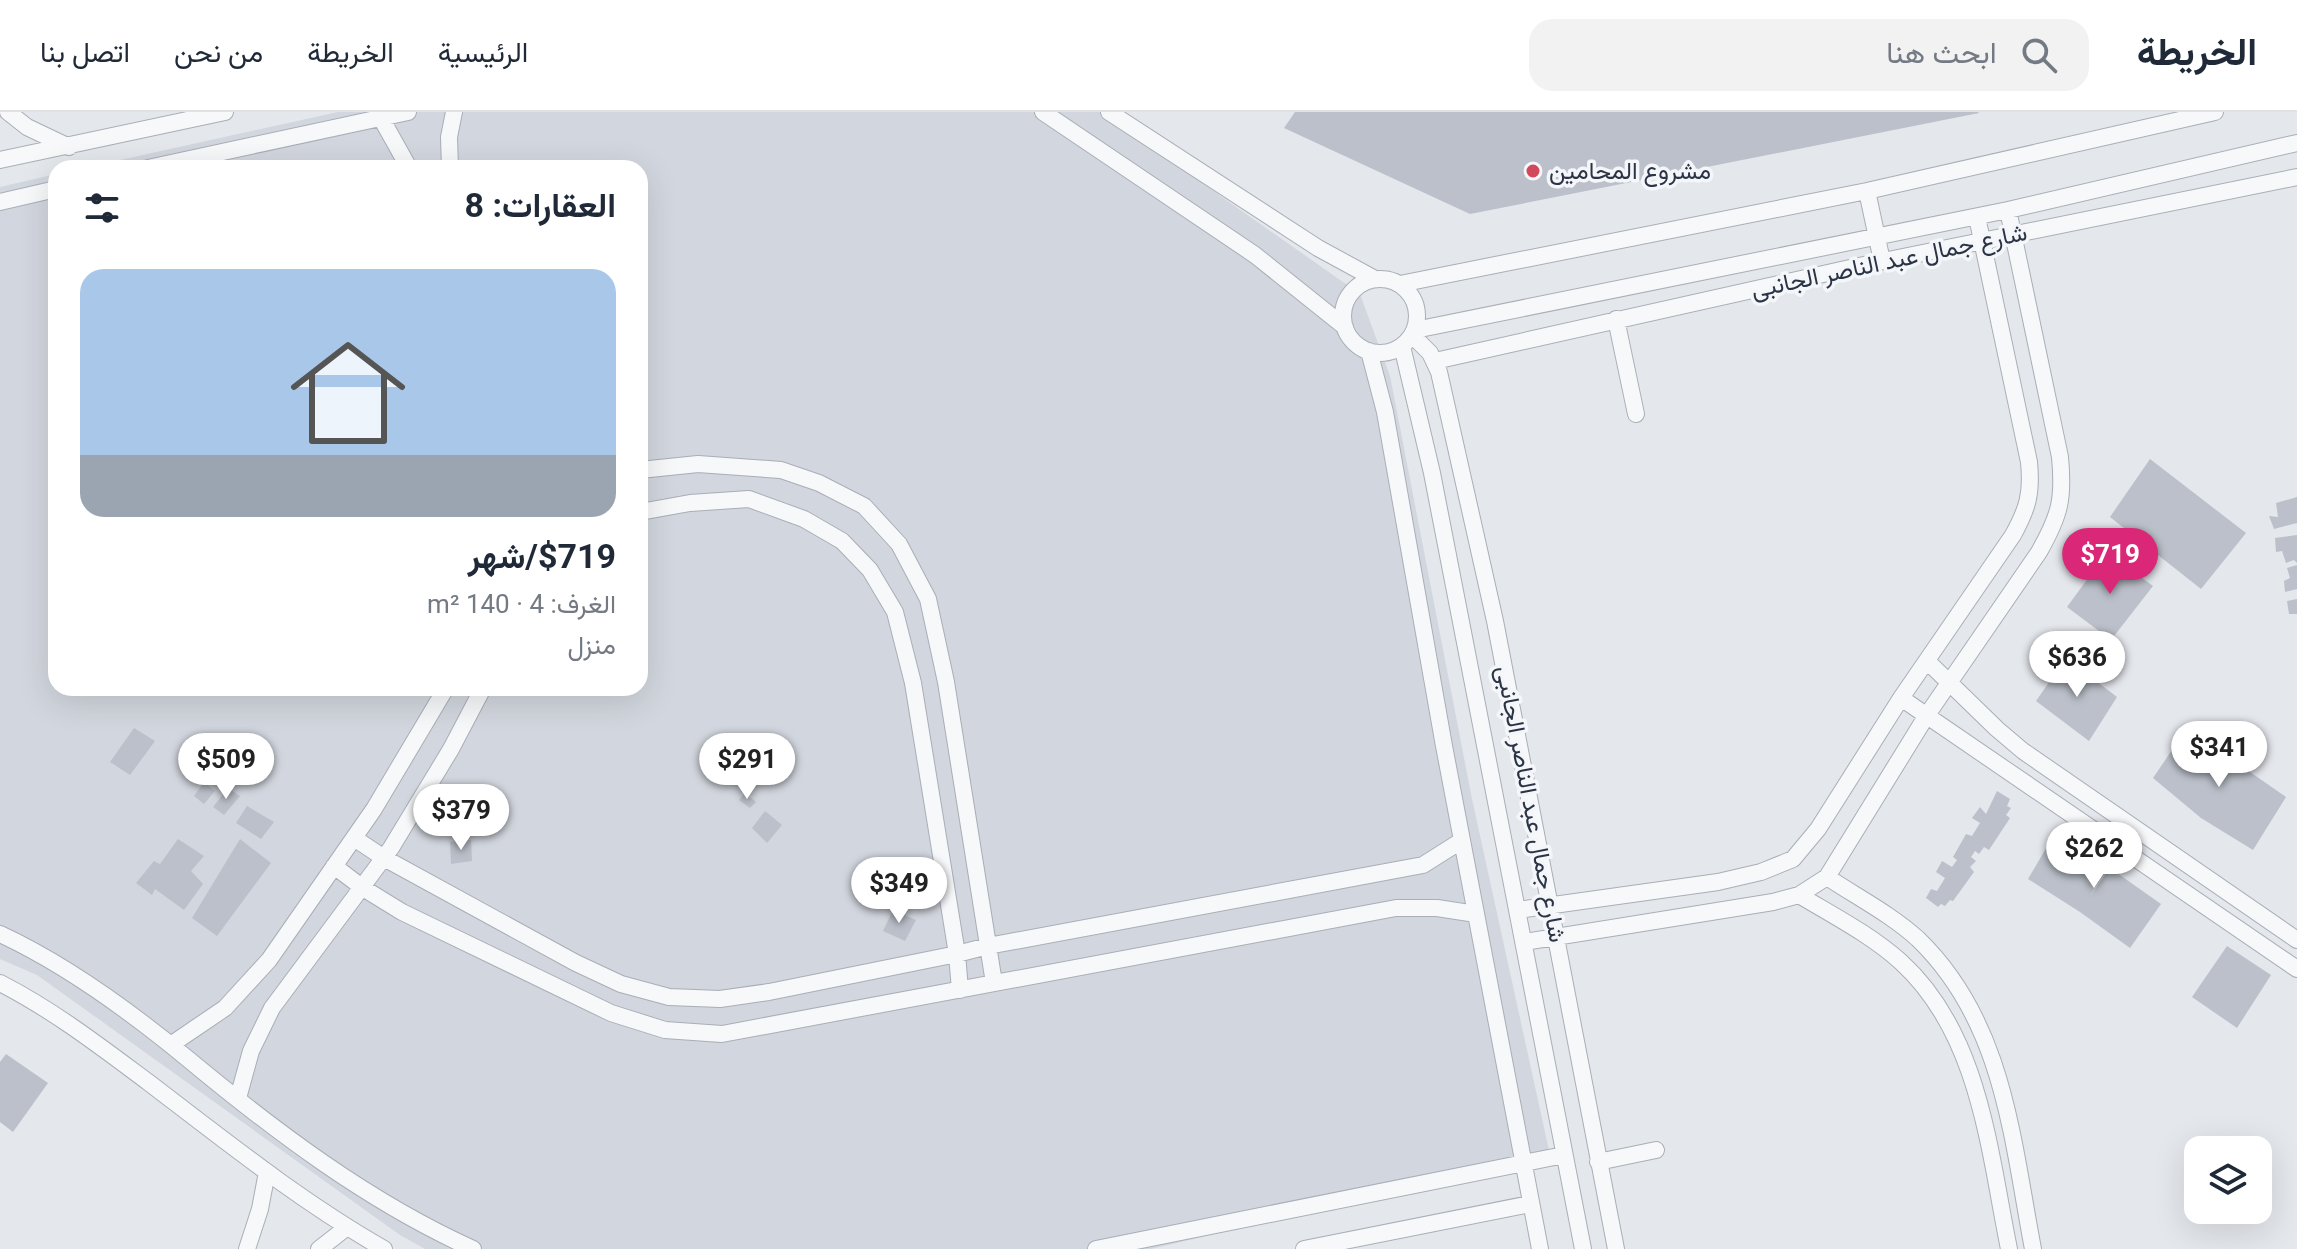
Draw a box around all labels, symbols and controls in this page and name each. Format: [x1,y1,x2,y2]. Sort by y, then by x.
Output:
search box [1529,19,2089,91]
text: الخريطة [2137,30,2257,74]
icon: search [2017,33,2061,77]
text: ابحث هنا [1886,35,1997,70]
text: اتصل بنا [40,36,130,69]
text: من نحن [174,36,263,69]
text: الخريطة [307,36,394,69]
text: الرئيسية [438,36,528,69]
place label: مشروع المحامين [1549,157,1711,187]
marker: مشروع المحامين [1524,162,1542,180]
text: العقارات: 8 [464,185,616,225]
icon: filters [80,186,124,230]
street label: شارع جمال عبد الناصر الجانبى [1748,218,2030,306]
icon: home [276,321,420,465]
pin: $719 [2063,528,2157,596]
text: $719/شهر [468,536,616,576]
text: $719 [2080,539,2140,569]
text: الغرف: 4 · 140 m² [427,589,616,619]
text: منزل [567,630,616,660]
pin: $636 [2030,631,2124,699]
text: $636 [2047,642,2107,672]
street label: شارع جمال عبد الناصر الجانبى [1488,663,1572,945]
pin: $341 [2172,721,2266,789]
text: $341 [2189,732,2249,762]
pin: $509 [179,733,273,801]
pin: $291 [700,733,794,801]
text: $509 [196,744,256,774]
text: $291 [717,744,777,774]
pin: $379 [414,784,508,852]
text: $379 [431,795,491,825]
pin: $262 [2047,822,2141,890]
text: $262 [2064,833,2124,863]
pin: $349 [852,857,946,925]
text: $349 [869,868,929,898]
map controls [2184,1136,2272,1224]
button: layers [2184,1136,2272,1224]

